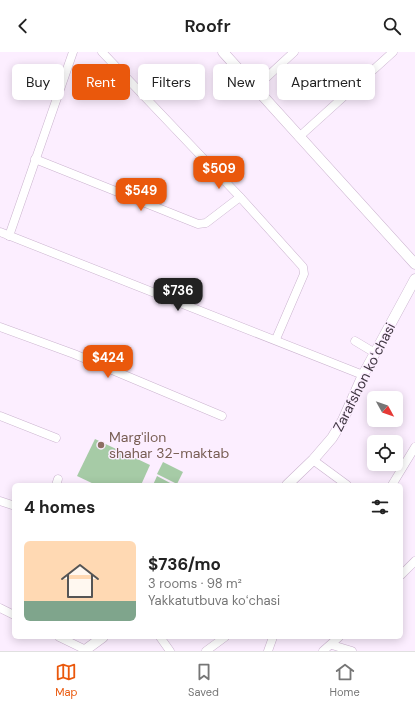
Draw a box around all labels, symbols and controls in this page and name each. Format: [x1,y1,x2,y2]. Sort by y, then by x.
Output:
text: Roofr [184,14,231,38]
icon: back [12,15,34,37]
icon: search [381,15,403,37]
chip: Buy [12,64,64,100]
chip: Rent [72,64,130,100]
chip: Filters [138,64,205,100]
chip: New [213,64,269,100]
chip: Apartment [277,64,375,100]
pin: $509 [195,156,243,190]
text: $509 [202,160,236,177]
pin: $549 [117,178,165,212]
text: $549 [125,182,157,199]
pin: $736 [154,278,202,312]
text: $736 [163,282,193,299]
street label: Zarafshon koʻchasi [329,320,399,434]
pin: $424 [84,345,132,379]
text: $424 [92,349,124,366]
north arrow [367,391,403,427]
map controls [367,391,403,471]
place label: Marg'ilon shahar 32-maktab [109,428,229,462]
button: locate [367,435,403,471]
marker: Marg'ilon shahar 32-maktab [96,440,106,450]
text: 4 homes [24,496,95,518]
icon: filters [369,496,391,518]
text: $736/mo [148,553,221,575]
icon: home [56,557,104,605]
text: 3 rooms · 98 m² [148,575,242,592]
text: Yakkatutbuva koʻchasi [148,592,280,609]
tab: Map [55,661,77,699]
tab: Saved [188,661,219,699]
tab: Home [330,661,360,699]

